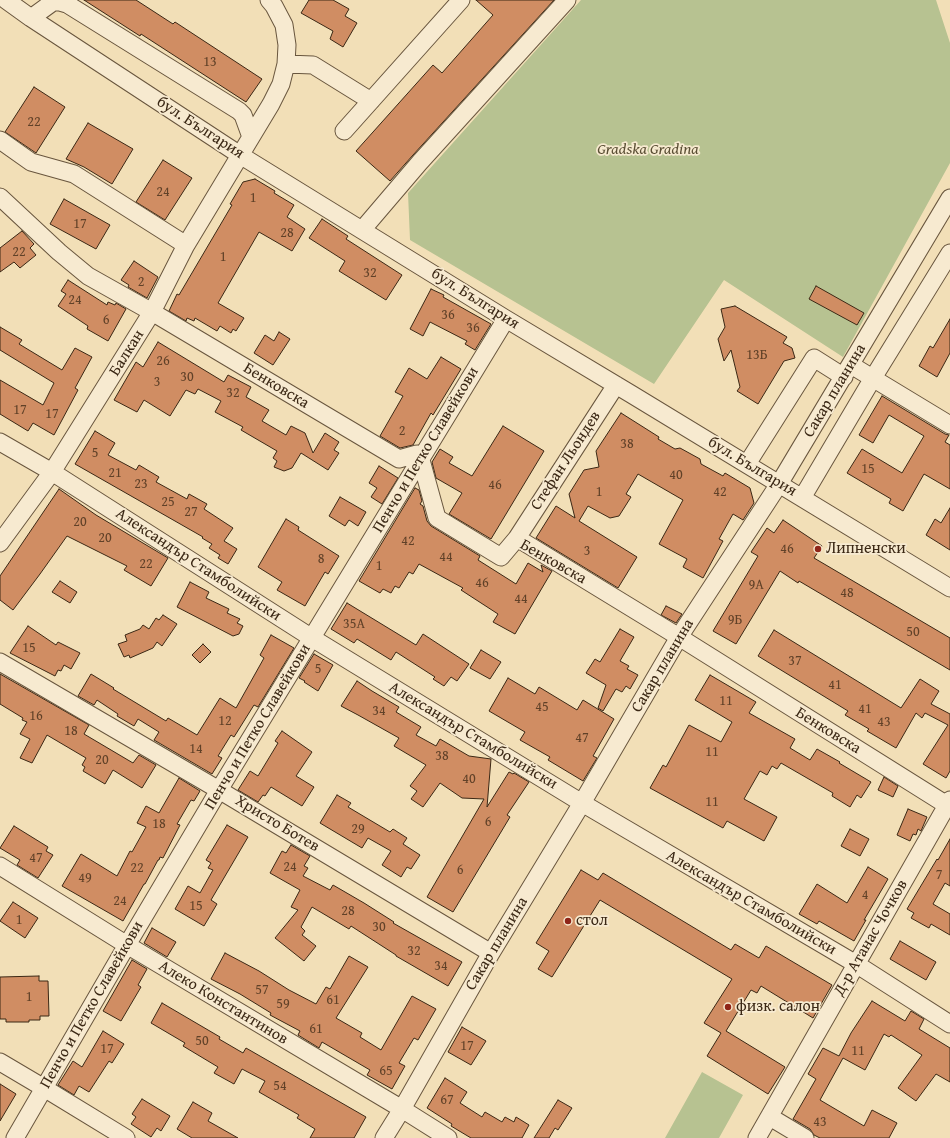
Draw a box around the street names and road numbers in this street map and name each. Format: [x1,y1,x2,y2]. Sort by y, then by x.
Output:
street label: бул. България [153,93,247,163]
street label: бул. България [427,264,523,334]
street label: Балкан [105,326,149,380]
street label: Сакар планина [800,341,870,441]
street label: Бенковска [240,359,312,413]
street label: Пенчо и Петко Славейкови [369,364,483,536]
street label: Стефан Льондев [527,408,605,514]
street label: бул. България [704,433,800,501]
street label: Александър Стамболийски [112,504,284,626]
street label: Бенковска [516,535,590,589]
street label: Сакар планина [628,616,698,716]
street label: Пенчо и Петко Славейкови [201,641,315,813]
street label: Александър Стамболийски [385,678,561,794]
street label: Бенковска [792,703,864,759]
street label: Христо Ботев [231,791,323,857]
street label: Александър Стамболийски [663,846,839,960]
street label: Д-р Атанас Чочков [830,876,912,1000]
street label: Сакар планина [462,894,532,994]
street label: Пенчо и Петко Славейкови [36,918,148,1092]
street label: Алеко Константинов [155,957,291,1049]

